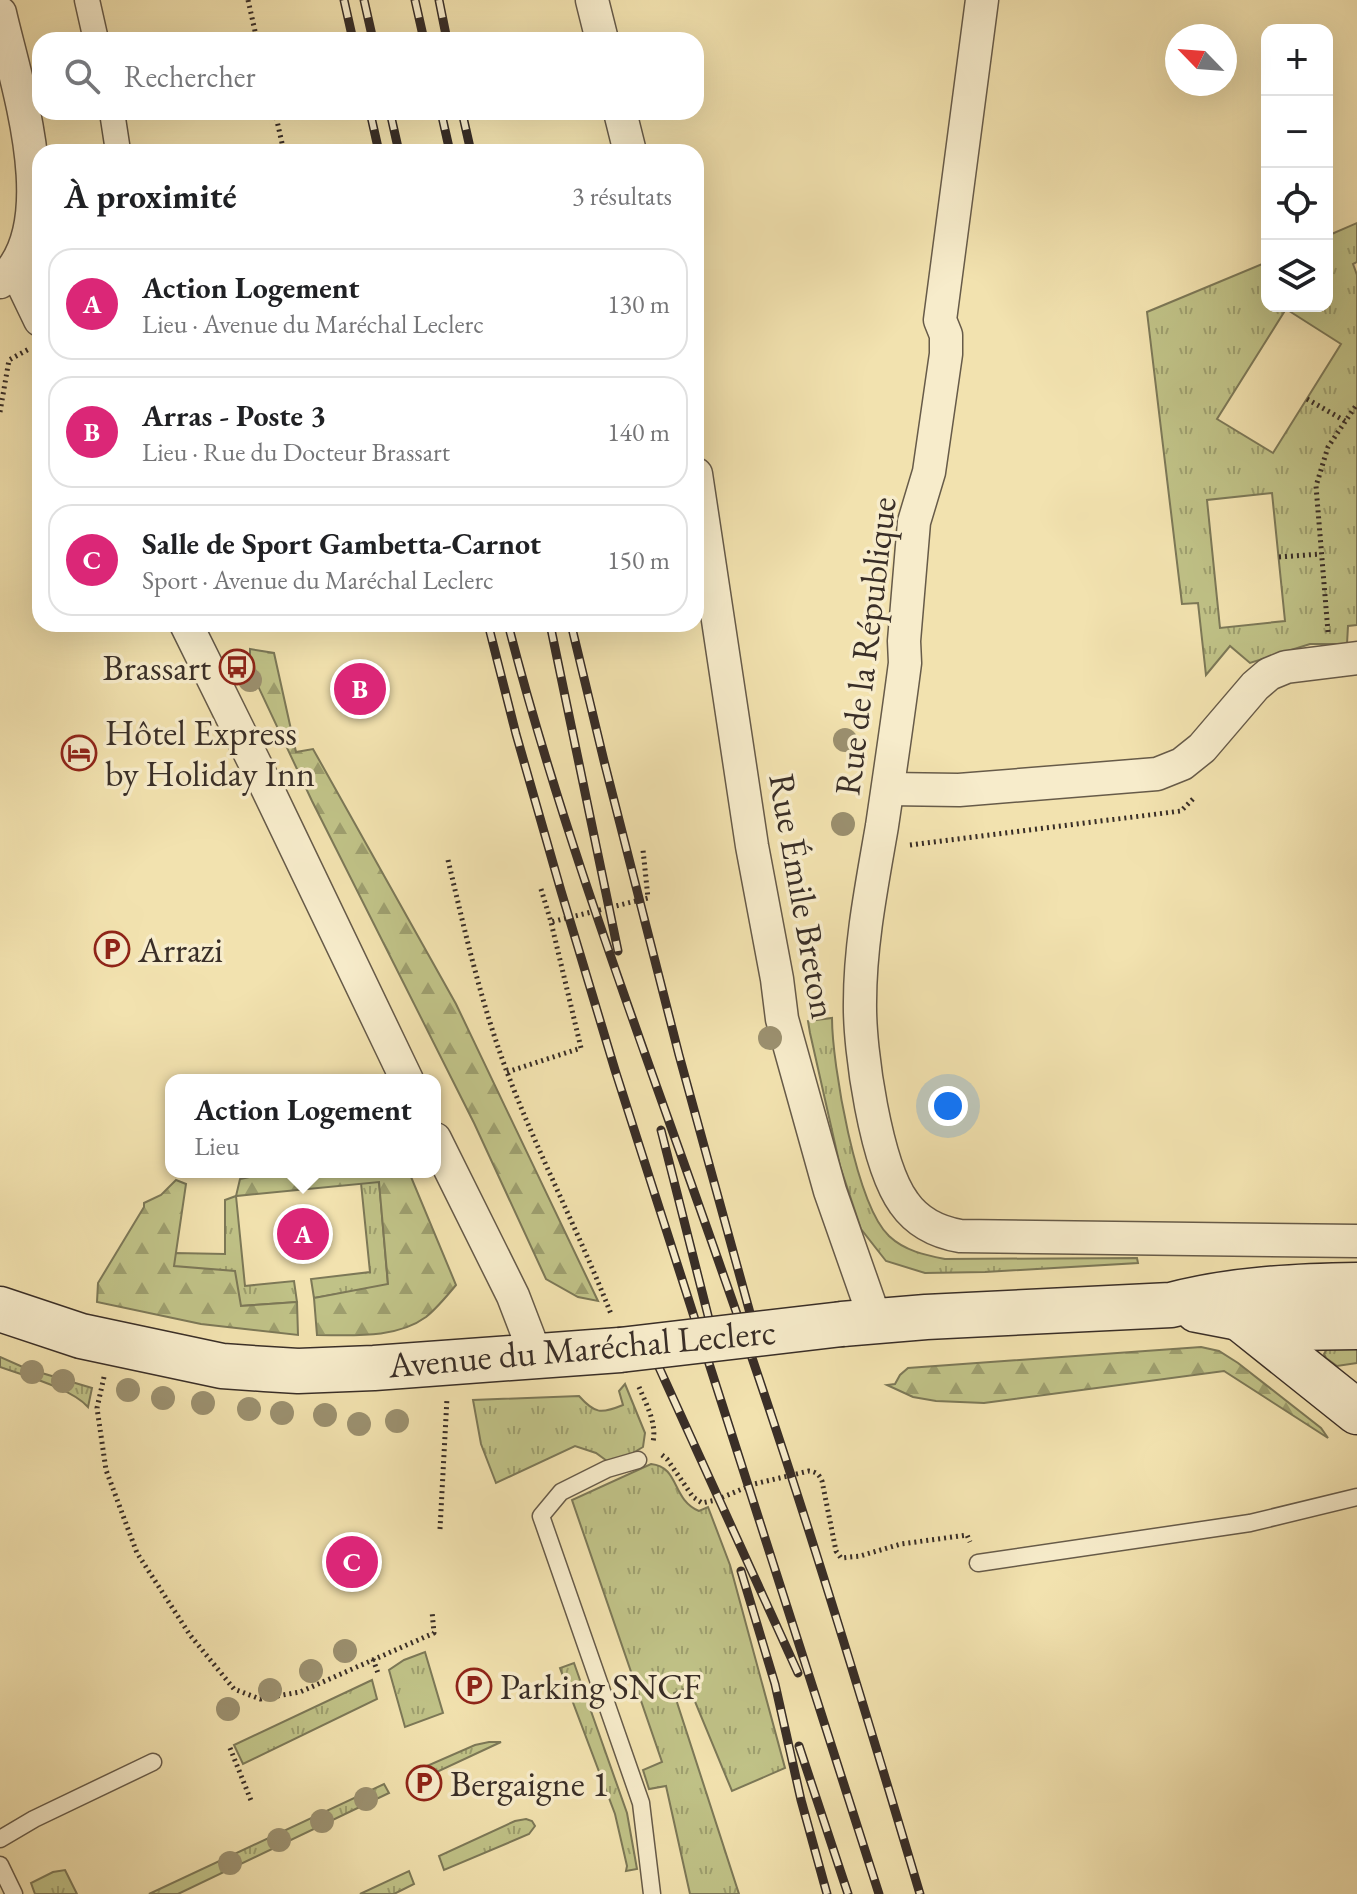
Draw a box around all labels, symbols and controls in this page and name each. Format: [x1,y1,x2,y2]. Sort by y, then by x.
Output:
north arrow [1165,24,1237,96]
map controls [1261,24,1333,312]
button: + [1261,24,1333,96]
search box [32,32,704,120]
icon: search [60,54,104,98]
text: Rechercher [124,57,256,96]
button: − [1261,96,1333,168]
button: locate [1261,168,1333,240]
text: À proximité [64,174,237,218]
text: 3 résultats [572,179,672,213]
button: layers [1261,240,1333,312]
text: Action Logement [142,268,360,307]
text: A [83,287,101,321]
text: 130 m [607,287,670,321]
text: Lieu · Avenue du Maréchal Leclerc [142,307,484,341]
text: Arras - Poste 3 [142,396,326,435]
text: B [84,415,100,449]
text: 140 m [607,415,670,449]
text: Lieu · Rue du Docteur Brassart [142,435,450,469]
street label: Rue de la République [823,494,907,798]
text: Salle de Sport Gambetta-Carnot [142,524,541,563]
text: C [83,543,101,577]
text: 150 m [607,543,670,577]
text: Sport · Avenue du Maréchal Leclerc [142,563,494,597]
place label: Brassart [103,644,212,691]
bus stop icon: Brassart [218,648,256,686]
pin: B [334,659,386,719]
place label: Hôtel Express by Holiday Inn [105,709,315,797]
hotel icon: Hôtel Express by Holiday Inn [60,734,98,772]
street label: Rue Émile Breton [758,770,848,1022]
place label: Arrazi [137,926,223,973]
parking icon: Arrazi [93,930,131,968]
popup [165,1074,441,1178]
your location [928,1086,968,1126]
text: Action Logement [194,1090,412,1129]
text: Lieu [194,1129,240,1163]
pin: A [277,1204,329,1264]
street label: Avenue du Maréchal Leclerc [385,1308,778,1388]
pin: C [326,1532,378,1592]
place label: Parking SNCF [500,1663,701,1710]
parking icon: Parking SNCF [455,1667,493,1705]
place label: Bergaigne 1 [450,1760,609,1807]
parking icon: Bergaigne 1 [405,1764,443,1802]

